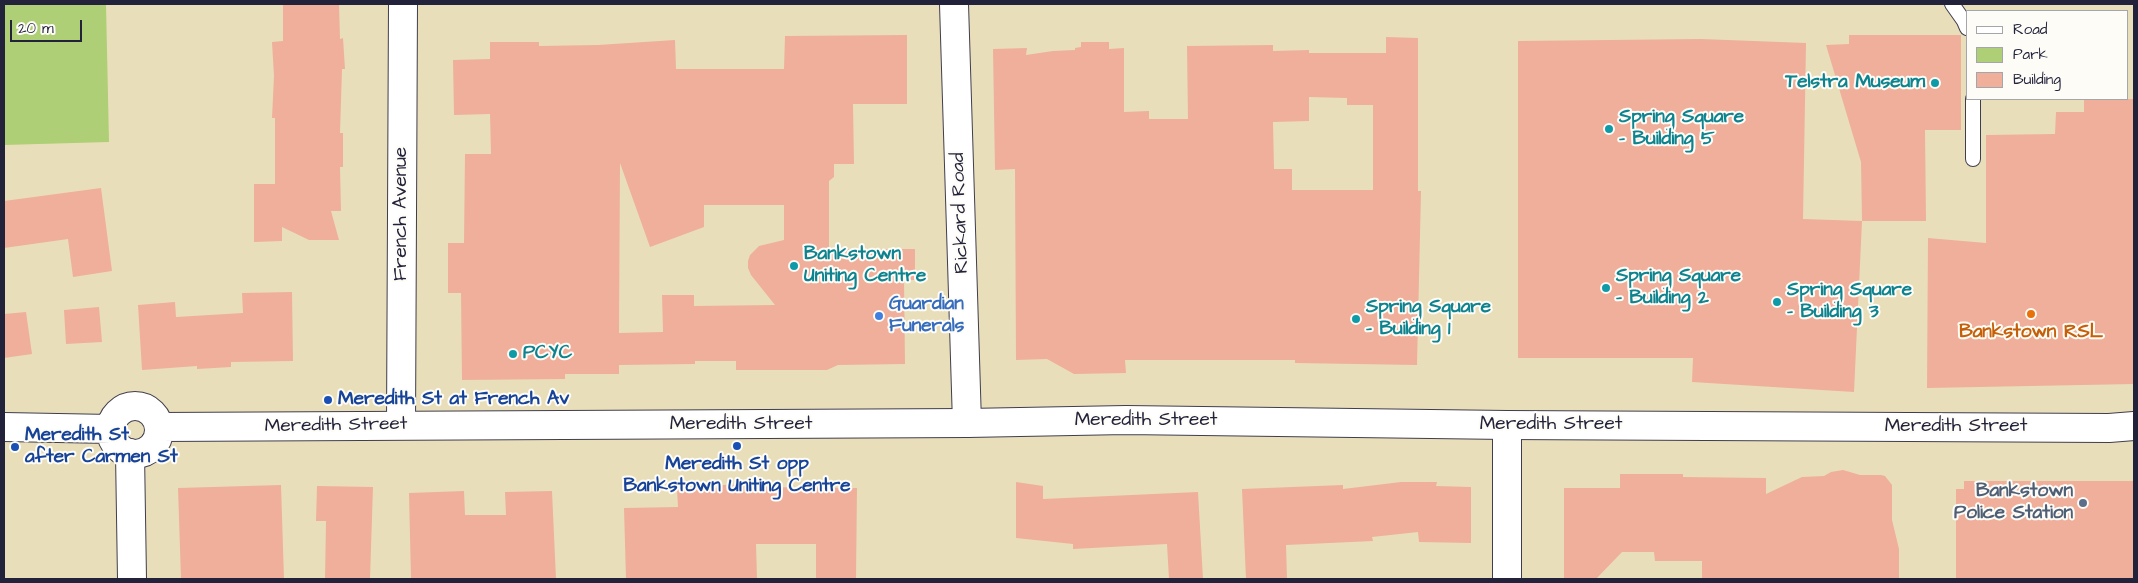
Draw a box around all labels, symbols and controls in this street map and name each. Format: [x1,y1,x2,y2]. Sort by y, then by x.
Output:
scale bar [12,10,85,42]
legend [1966,10,2128,100]
text: 20 m [18,18,54,39]
text: Road [2013,19,2047,40]
text: Park [2013,44,2048,65]
text: Building [2013,69,2061,90]
place label: Telstra Museum [1785,72,1925,94]
marker: Telstra Museum [1929,77,1941,89]
place label: Spring Square - Building 5 [1619,107,1744,151]
marker: Spring Square - Building 5 [1603,123,1615,135]
street label: French Avenue [391,147,413,281]
street label: Rickard Road [947,152,975,274]
place label: Bankstown Uniting Centre [804,244,926,288]
marker: Bankstown Uniting Centre [788,260,800,272]
place label: Spring Square - Building 2 [1616,266,1741,310]
place label: Spring Square - Building 3 [1787,280,1912,324]
marker: Spring Square - Building 2 [1600,282,1612,294]
place label: Guardian Funerals [889,294,964,338]
marker: Spring Square - Building 3 [1771,296,1783,308]
place label: Spring Square - Building 1 [1366,297,1491,341]
marker: Bankstown RSL [2025,308,2037,320]
marker: Guardian Funerals [873,310,885,322]
marker: Spring Square - Building 1 [1350,313,1362,325]
place label: Bankstown RSL [1959,322,2103,344]
place label: PCYC [523,343,572,365]
marker: PCYC [507,348,519,360]
place label: Meredith St at French Av [338,389,569,411]
marker: Meredith St at French Av [322,394,334,406]
street label: Meredith Street [1075,410,1217,432]
street label: Meredith Street [264,413,408,439]
street label: Meredith Street [670,414,812,436]
street label: Meredith Street [1480,414,1622,436]
street label: Meredith Street [1885,416,2027,438]
place label: Meredith St after Carmen St [25,425,178,469]
marker: Meredith St opp Bankstown Uniting Centre [731,440,743,452]
marker: Meredith St after Carmen St [9,441,21,453]
place label: Meredith St opp Bankstown Uniting Centre [624,454,850,498]
place label: Bankstown Police Station [1954,481,2073,525]
marker: Bankstown Police Station [2077,497,2089,509]

